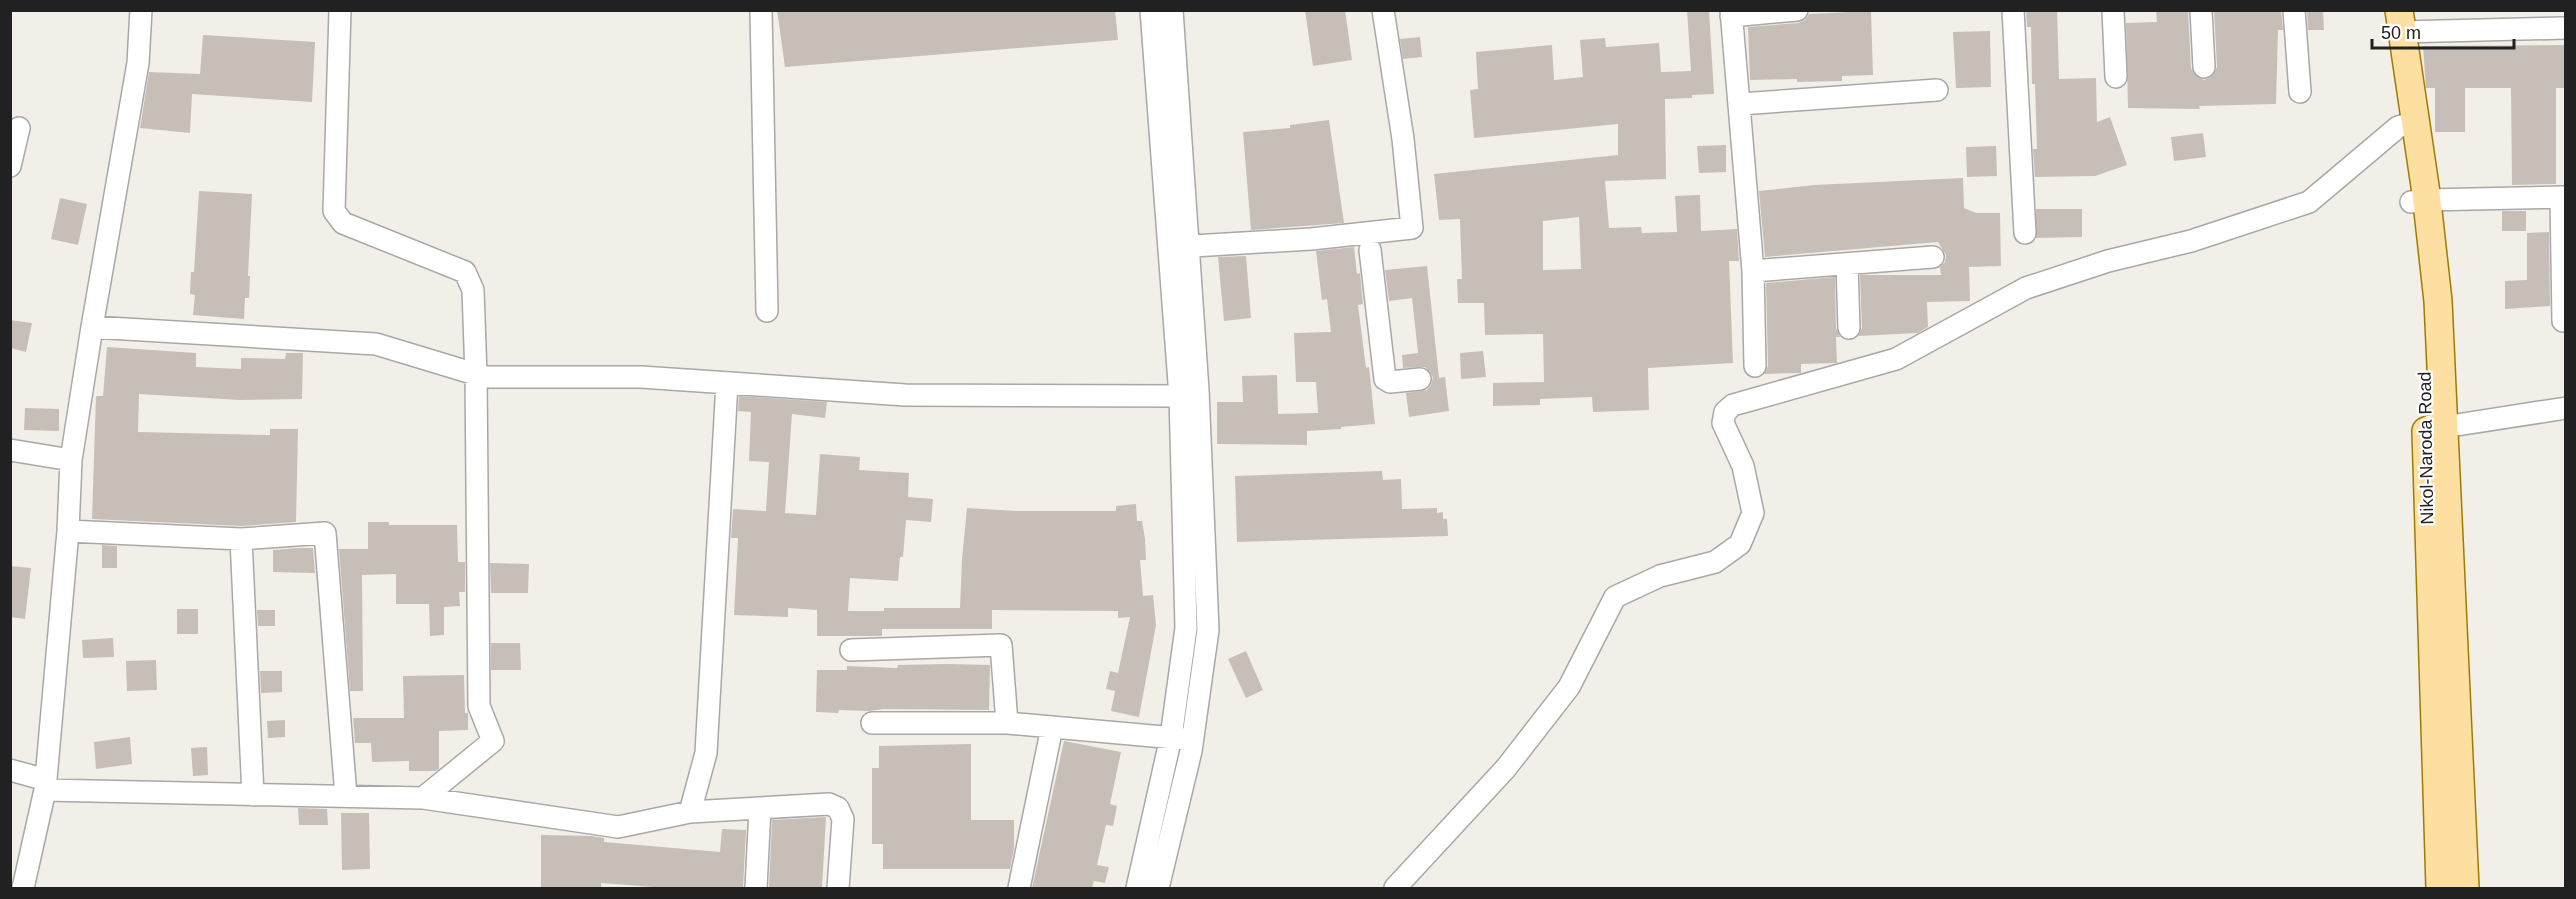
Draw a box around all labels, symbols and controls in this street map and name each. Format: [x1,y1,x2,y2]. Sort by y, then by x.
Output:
scale bar [2372,12,2514,50]
text: 50 m [2381,23,2421,43]
street label: Nikol-Naroda Road [2415,371,2437,525]

